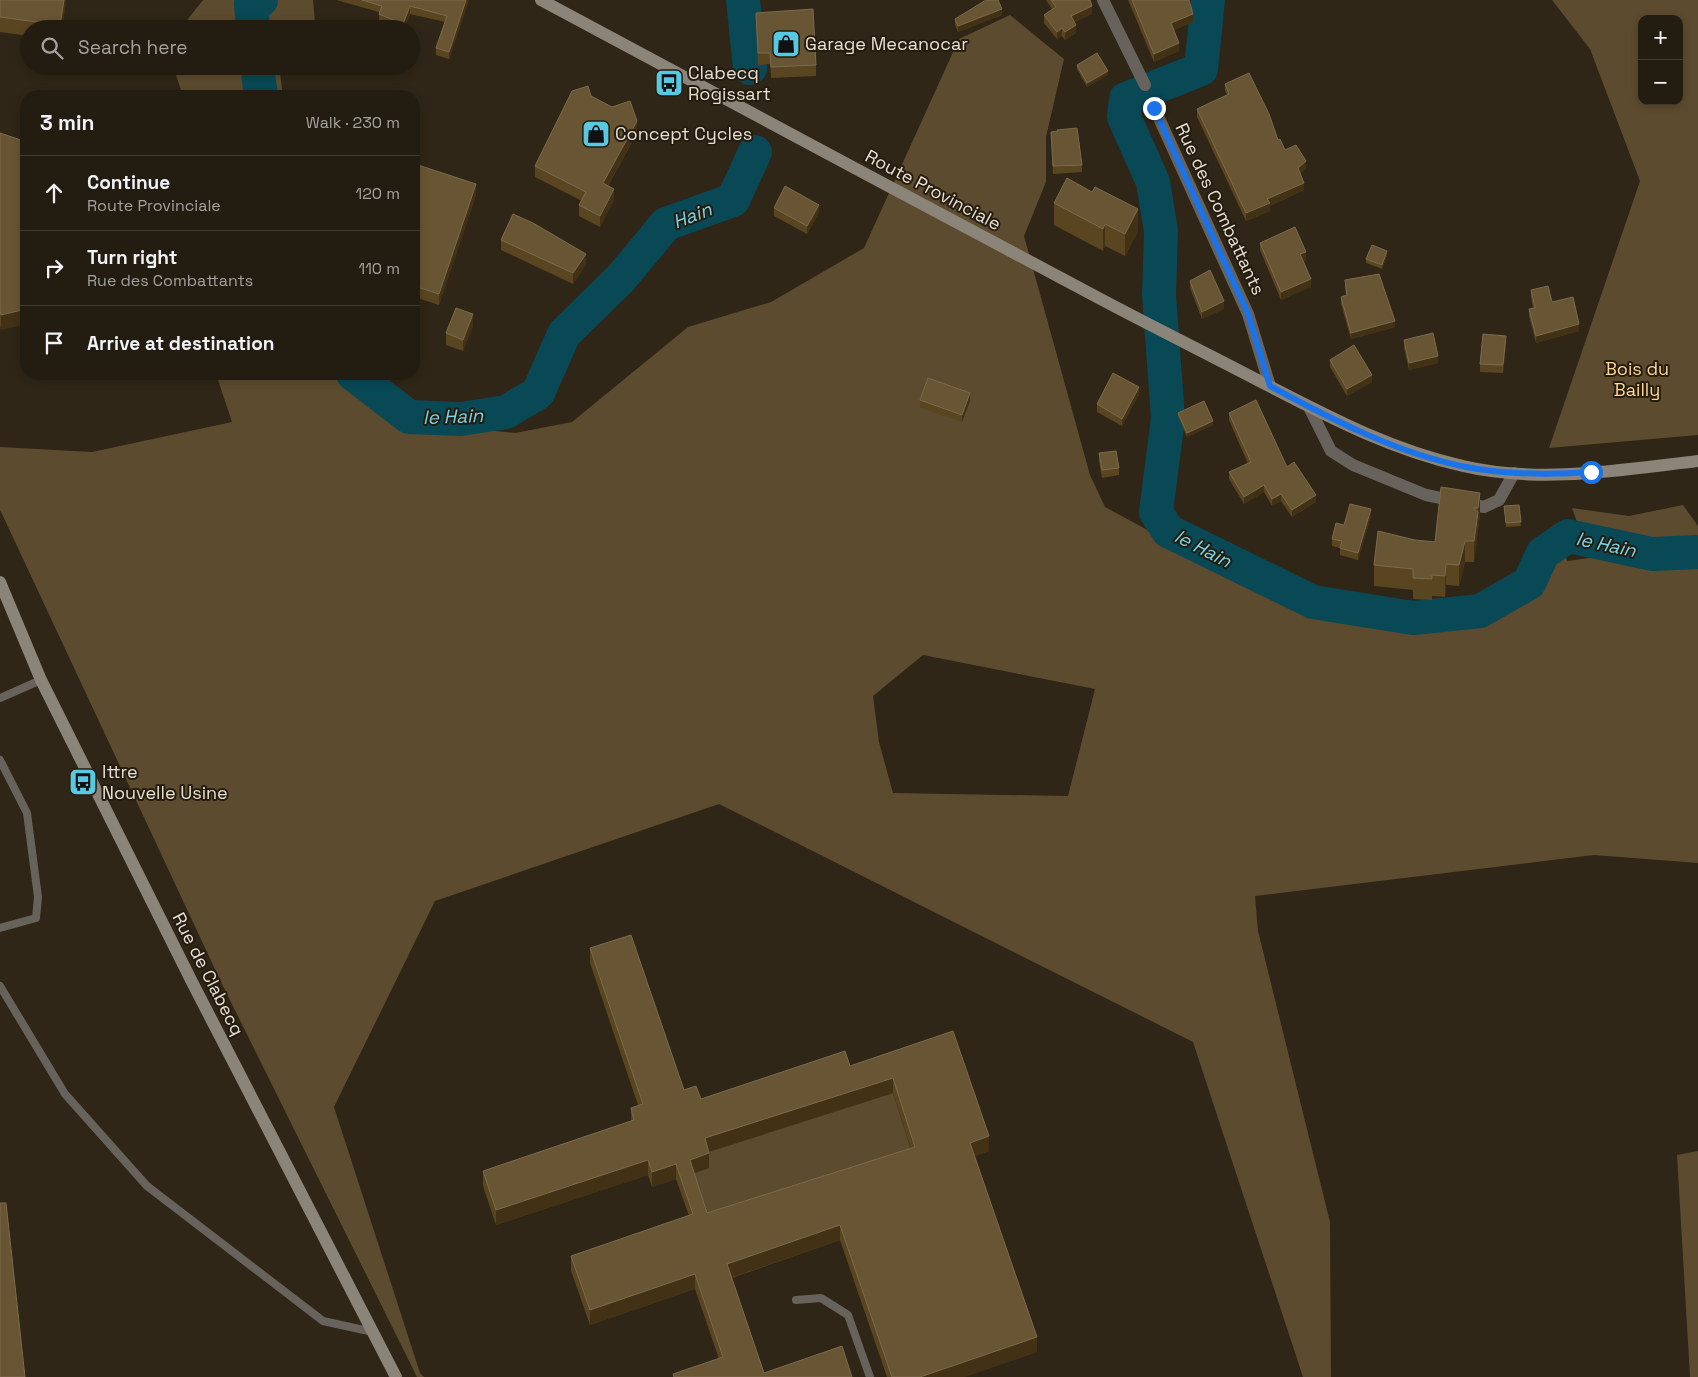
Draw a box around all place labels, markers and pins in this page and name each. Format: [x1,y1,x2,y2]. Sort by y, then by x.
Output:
shop icon: Garage Mecanocar [771,29,801,59]
place label: Garage Mecanocar [805,32,968,55]
place label: Clabecq Rogissart [688,61,771,105]
bus stop icon: Clabecq Rogissart [654,68,684,98]
shop icon: Concept Cycles [581,119,611,149]
place label: Concept Cycles [615,122,752,145]
place label: Ittre Nouvelle Usine [102,760,228,804]
bus stop icon: Ittre Nouvelle Usine [68,767,98,797]

